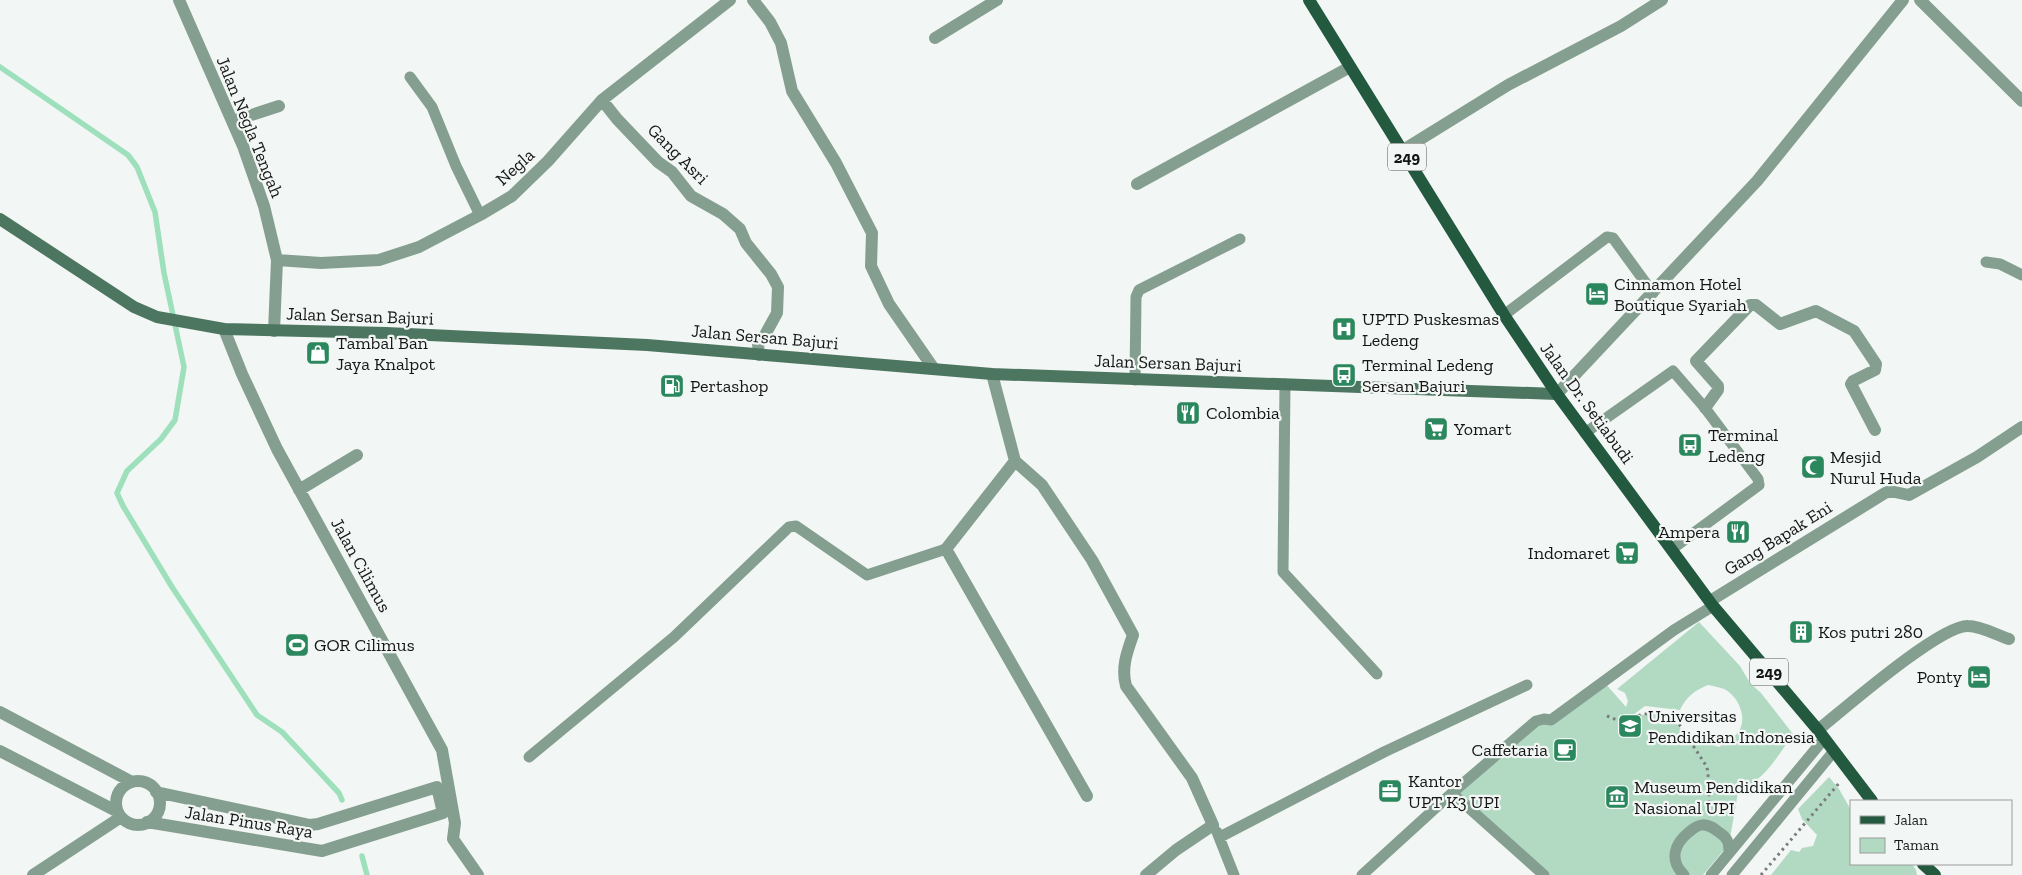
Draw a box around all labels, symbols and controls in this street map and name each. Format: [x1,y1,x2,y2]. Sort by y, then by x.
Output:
street label: Jalan Negla Tengah [212,53,288,201]
street label: Gang Asri [643,119,713,189]
street label: Negla [491,144,539,190]
road number: 249 [1388,144,1426,170]
place label: Cinnamon Hotel Boutique Syariah [1614,273,1747,316]
hotel icon: Cinnamon Hotel Boutique Syariah [1584,281,1610,307]
street label: Jalan Sersan Bajuri [286,302,434,330]
place label: UPTD Puskesmas Ledeng [1362,308,1499,351]
hospital icon: UPTD Puskesmas Ledeng [1331,316,1357,342]
street label: Jalan Sersan Bajuri [690,320,840,354]
place label: Tambal Ban Jaya Knalpot [336,332,436,375]
street label: Jalan Dr. Setiabudi [1536,338,1638,468]
shop icon: Tambal Ban Jaya Knalpot [305,340,331,366]
street label: Jalan Sersan Bajuri [1094,349,1242,377]
place label: Terminal Ledeng Sersan Bajuri [1362,354,1493,397]
bus stop icon: Terminal Ledeng Sersan Bajuri [1331,362,1357,388]
fuel station icon: Pertashop [659,373,685,399]
place label: Pertashop [690,375,769,397]
restaurant icon: Colombia [1175,400,1201,426]
place label: Colombia [1206,402,1280,424]
supermarket icon: Yomart [1423,416,1449,442]
place label: Yomart [1453,418,1512,440]
place label: Terminal Ledeng [1708,424,1779,467]
bus stop icon: Terminal Ledeng [1677,432,1703,458]
place label: Mesjid Nurul Huda [1830,446,1922,489]
mosque icon: Mesjid Nurul Huda [1800,454,1826,480]
street label: Gang Bapak Eni [1720,496,1836,580]
street label: Jalan Cilimus [326,514,396,616]
restaurant icon: Ampera [1725,519,1751,545]
place label: Ampera [1658,521,1720,543]
supermarket icon: Indomaret [1614,540,1640,566]
place label: Indomaret [1528,542,1610,564]
building icon: Kos putri 280 [1788,619,1814,645]
place label: Kos putri 280 [1818,621,1923,643]
sports icon: GOR Cilimus [284,632,310,658]
place label: GOR Cilimus [314,634,415,656]
road number: 249 [1750,659,1788,686]
hotel icon: Ponty [1966,664,1992,690]
place label: Ponty [1917,666,1963,688]
place label: Universitas Pendidikan Indonesia [1648,705,1815,748]
school or university icon: Universitas Pendidikan Indonesia [1617,713,1643,739]
cafe icon: Caffetaria [1552,737,1578,763]
place label: Caffetaria [1472,739,1548,761]
place label: Kantor UPT K3 UPI [1408,770,1500,813]
place label: Museum Pendidikan Nasional UPI [1634,776,1793,819]
office icon: Kantor UPT K3 UPI [1377,778,1403,804]
museum icon: Museum Pendidikan Nasional UPI [1604,784,1630,810]
legend [1850,800,2012,865]
street label: Jalan Pinus Raya [183,801,315,843]
text: Jalan [1894,811,1928,829]
text: Taman [1894,836,1939,854]

